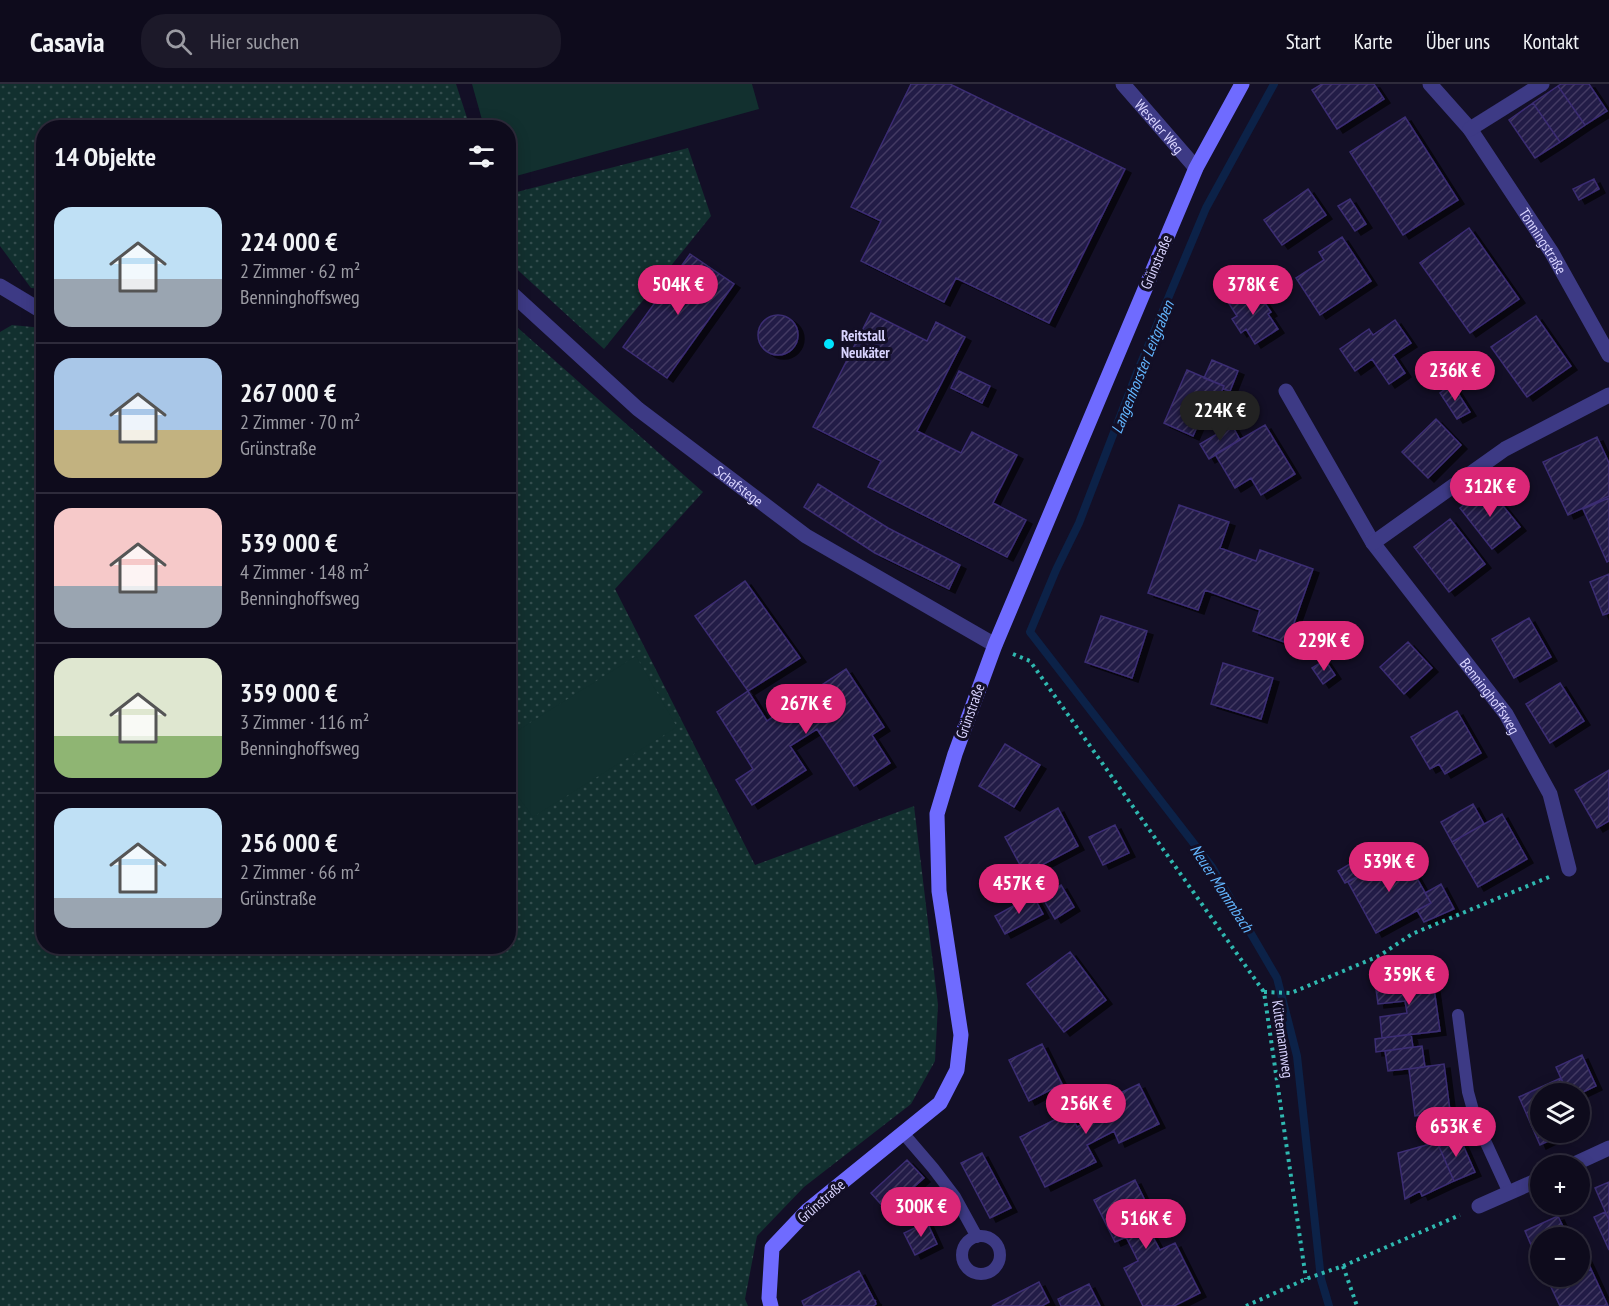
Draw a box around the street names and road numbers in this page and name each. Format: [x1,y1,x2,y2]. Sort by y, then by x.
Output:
street label: Weseler Weg [1131,95,1189,157]
street label: Tönningstraße [1515,204,1571,277]
street label: Grünstraße [1136,232,1176,292]
street label: Schafstege [711,461,767,510]
street label: Benninghoffsweg [1456,654,1525,737]
street label: Grünstraße [951,681,989,741]
street label: Küttemannweg [1268,999,1298,1079]
street label: Grünstraße [793,1175,849,1227]

